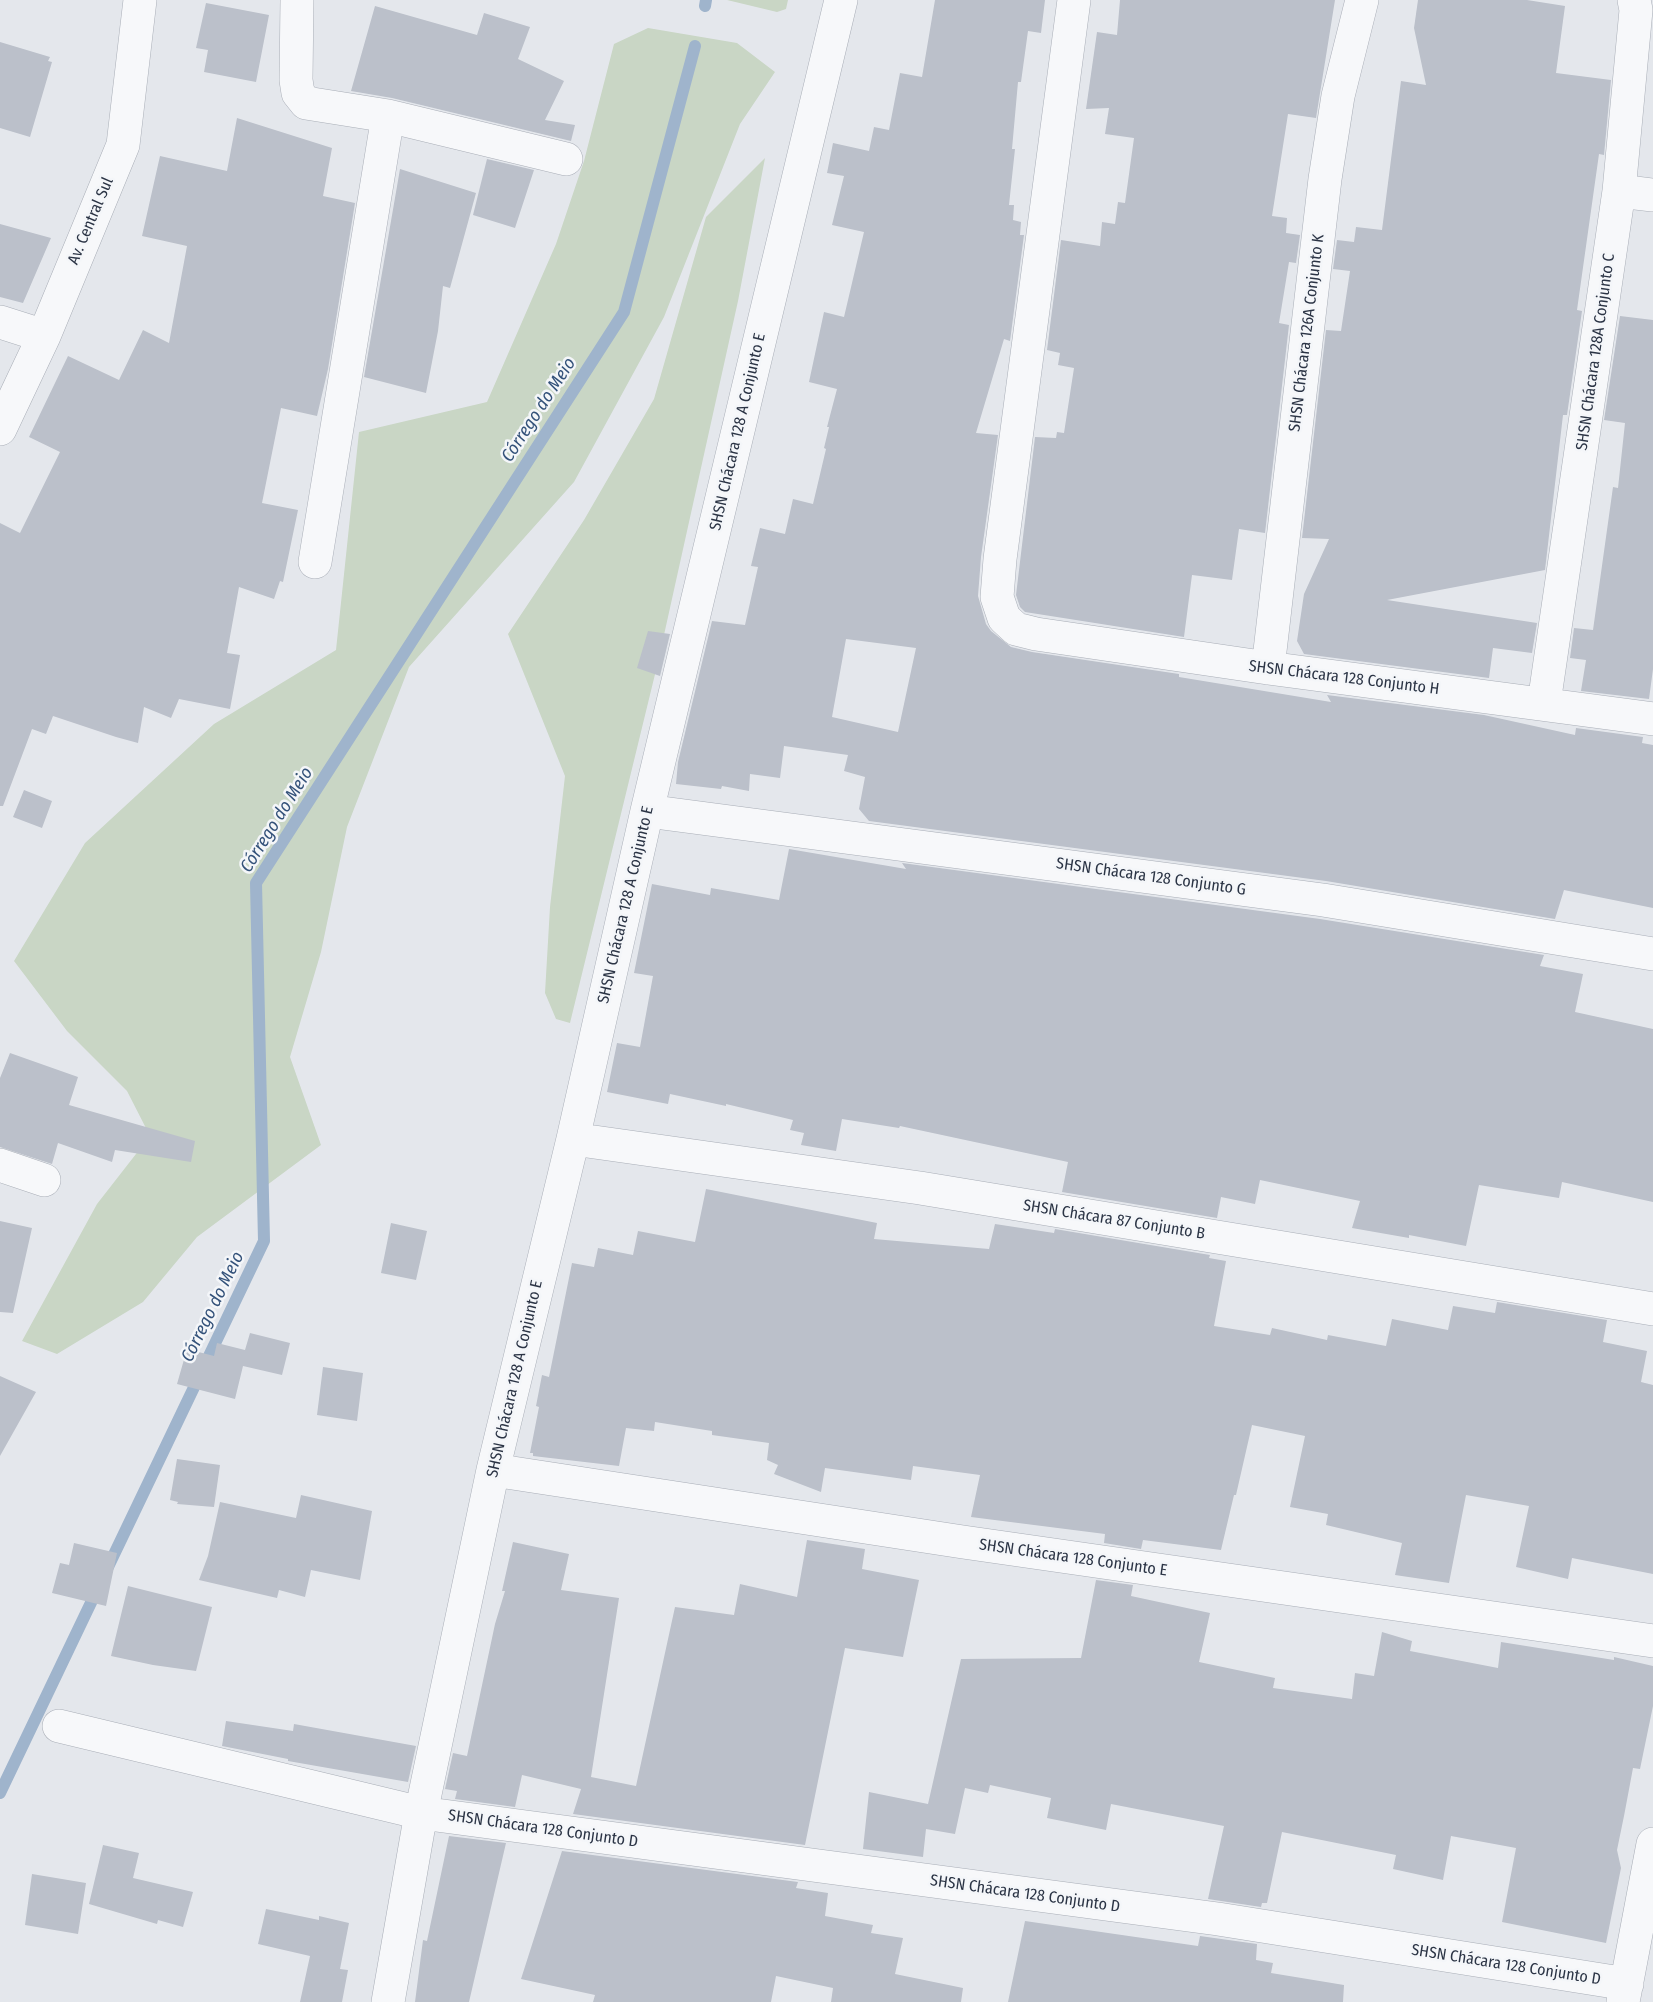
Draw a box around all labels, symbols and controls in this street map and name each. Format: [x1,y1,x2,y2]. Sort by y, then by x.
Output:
street label: Av. Central Sul [64,175,118,267]
street label: SHSN Chácara 126A Conjunto K [1285,233,1329,433]
street label: SHSN Chácara 128A Conjunto C [1573,252,1619,452]
street label: SHSN Chácara 128 A Conjunto E [706,331,770,533]
water label: Córrego do Meio [497,354,581,466]
street label: SHSN Chácara 128 Conjunto H [1248,657,1440,699]
water label: Córrego do Meio [236,763,318,877]
street label: SHSN Chácara 128 A Conjunto E [594,804,658,1006]
street label: SHSN Chácara 128 Conjunto G [1055,854,1247,900]
street label: SHSN Chácara 87 Conjunto B [1022,1196,1206,1244]
water label: Córrego do Meio [177,1248,249,1366]
street label: SHSN Chácara 128 A Conjunto E [483,1278,547,1480]
street label: SHSN Chácara 128 Conjunto E [978,1535,1168,1581]
street label: SHSN Chácara 128 Conjunto D [447,1806,639,1852]
street label: SHSN Chácara 128 Conjunto D [929,1871,1121,1917]
street label: SHSN Chácara 128 Conjunto D [1410,1941,1602,1989]

